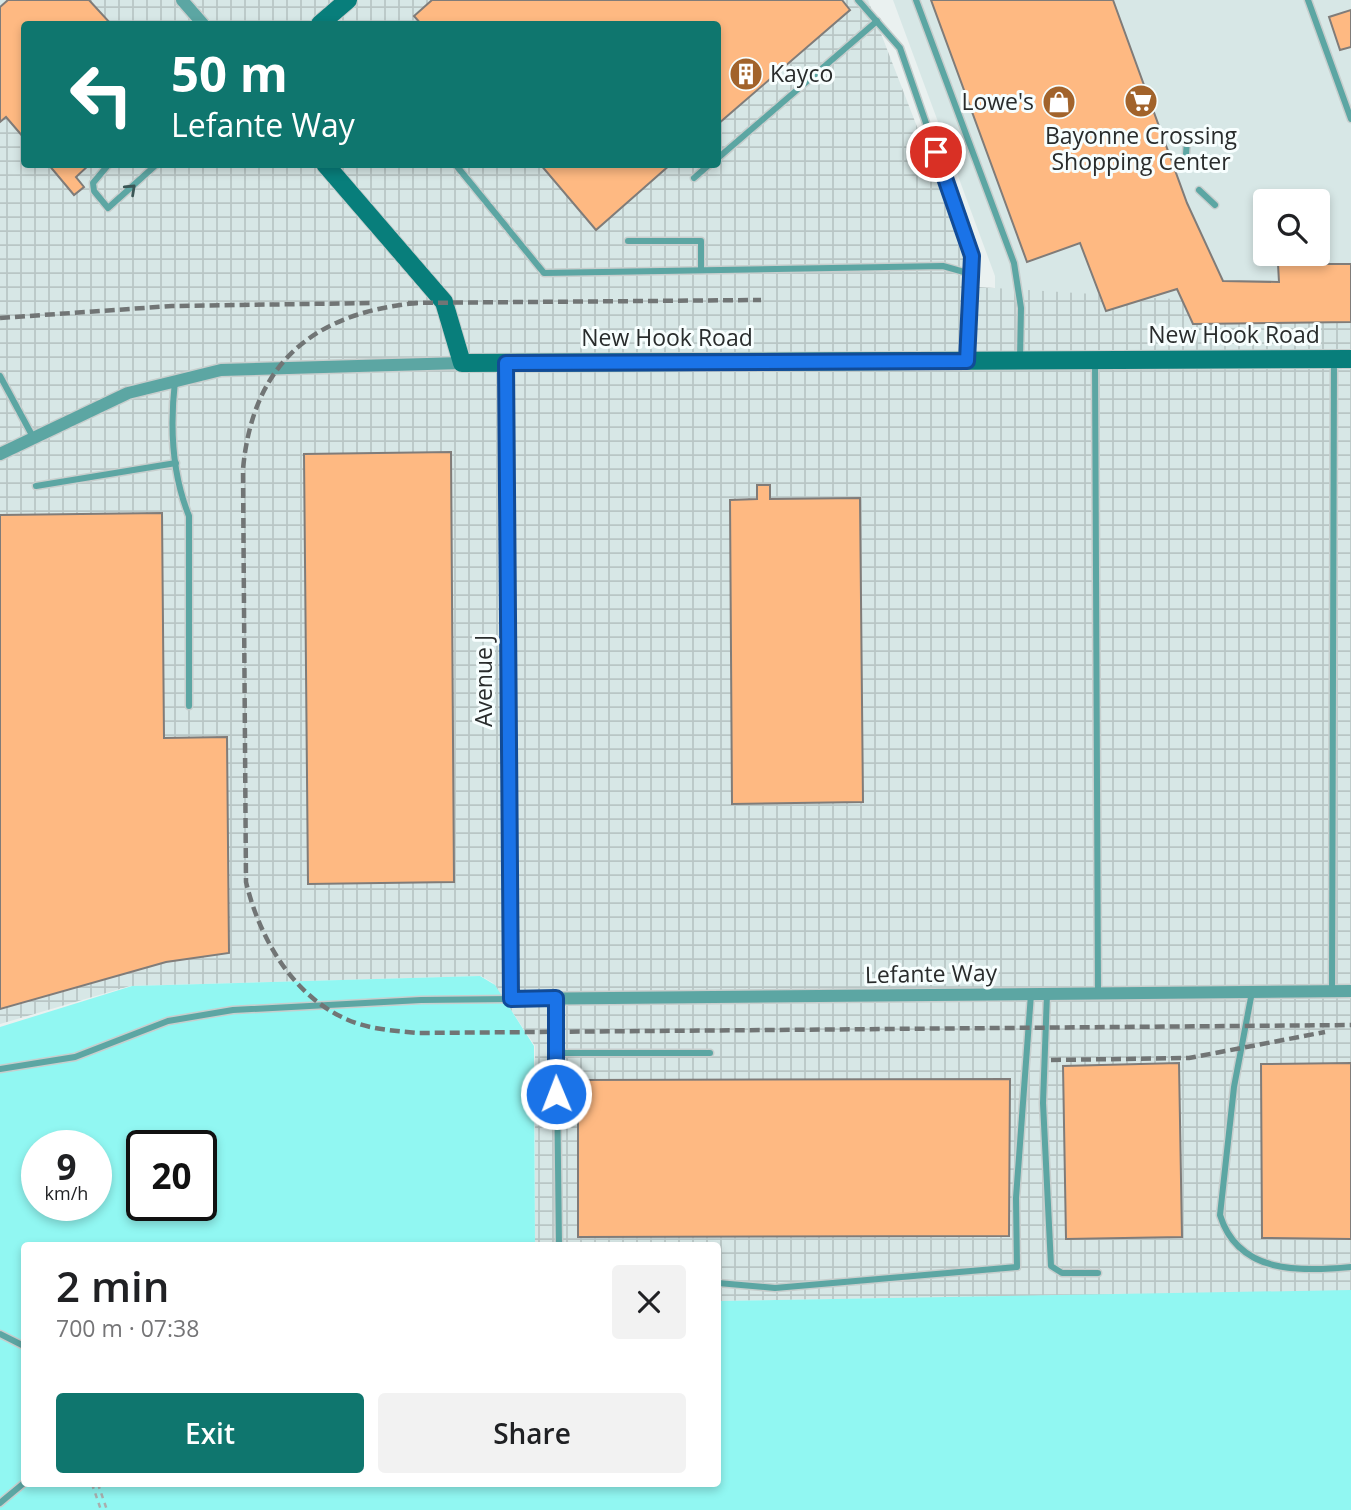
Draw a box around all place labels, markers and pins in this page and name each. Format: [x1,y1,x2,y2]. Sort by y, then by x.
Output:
building icon: Kayco [727,55,765,93]
place label: Kayco [770,57,833,89]
supermarket icon: Bayonne Crossing Shopping Center [1122,82,1160,120]
shop icon: Lowe's [1040,83,1078,121]
place label: Lowe's [961,85,1034,117]
place label: Bayonne Crossing Shopping Center [1045,119,1238,177]
pin [906,122,966,182]

